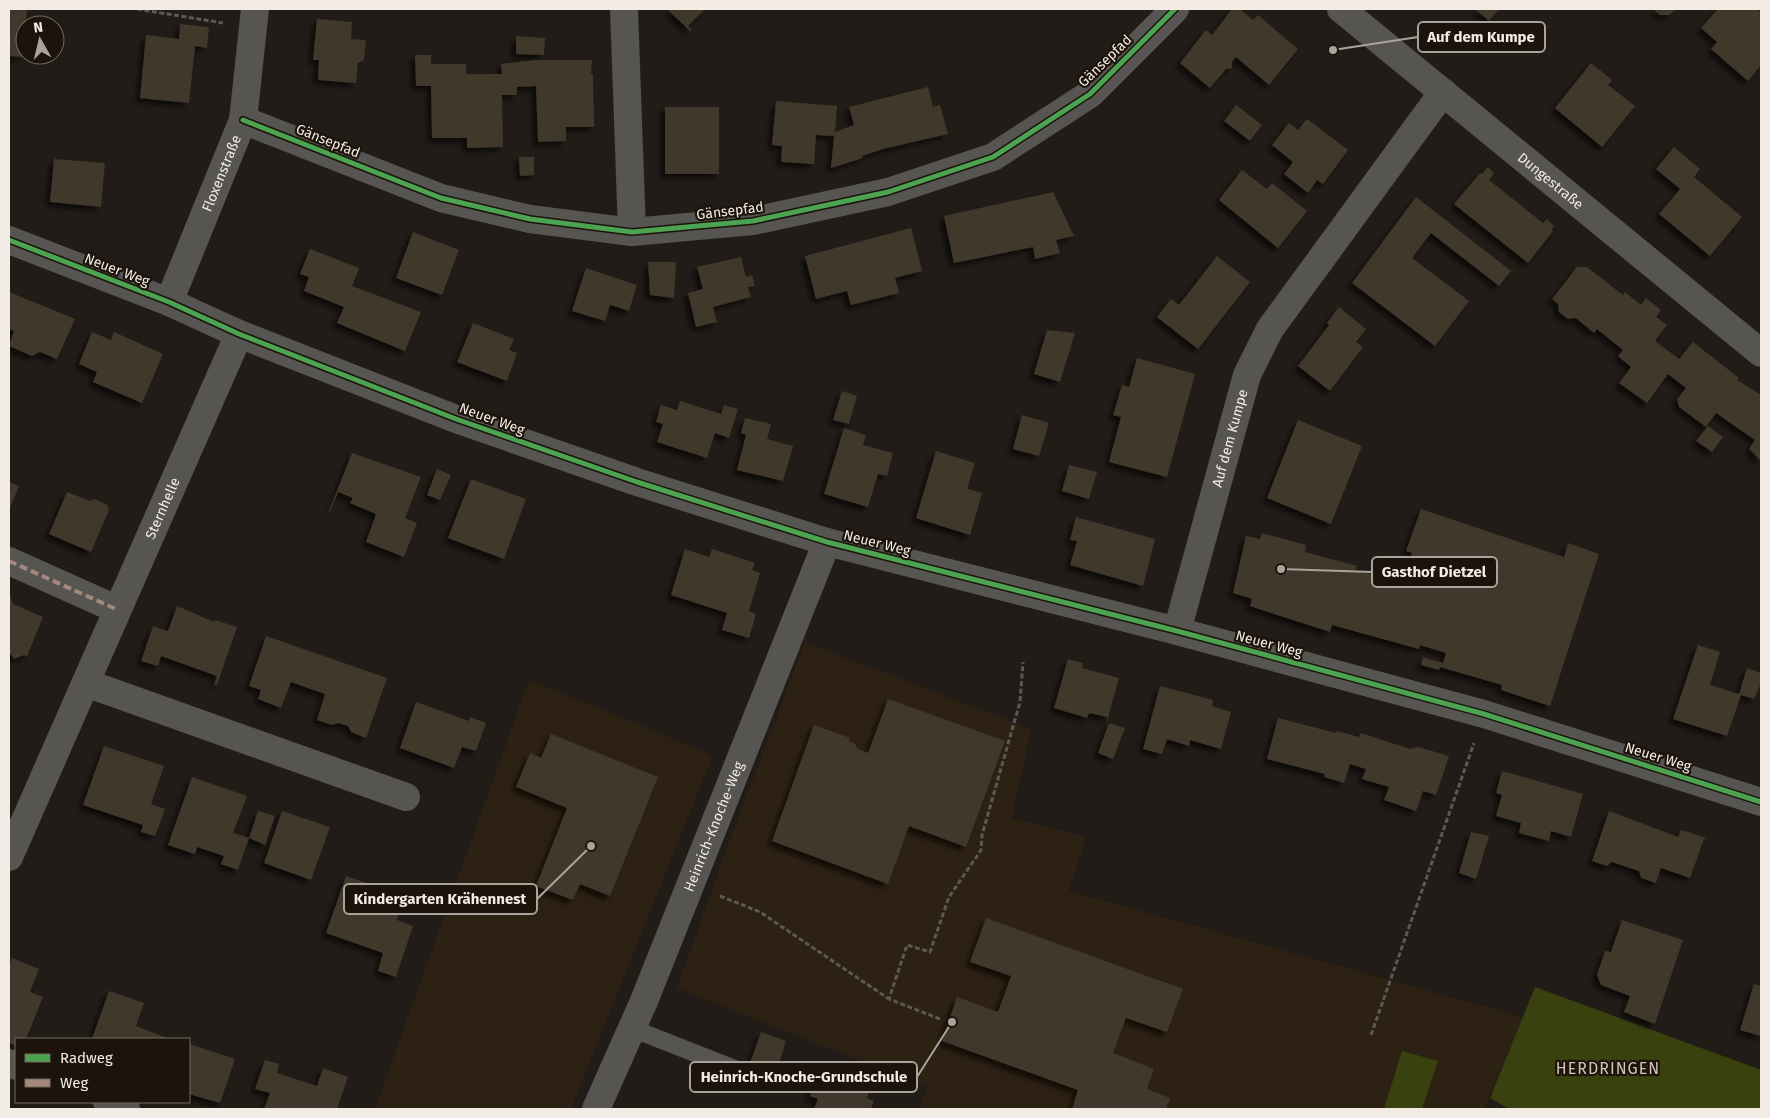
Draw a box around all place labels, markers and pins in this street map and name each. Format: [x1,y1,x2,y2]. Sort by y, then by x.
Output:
callout: Auf dem Kumpe [1418,22,1545,52]
callout: Gasthof Dietzel [1372,557,1497,587]
callout: Kindergarten Krähennest [344,884,537,914]
callout: Heinrich-Knoche-Grundschule [690,1062,917,1092]

